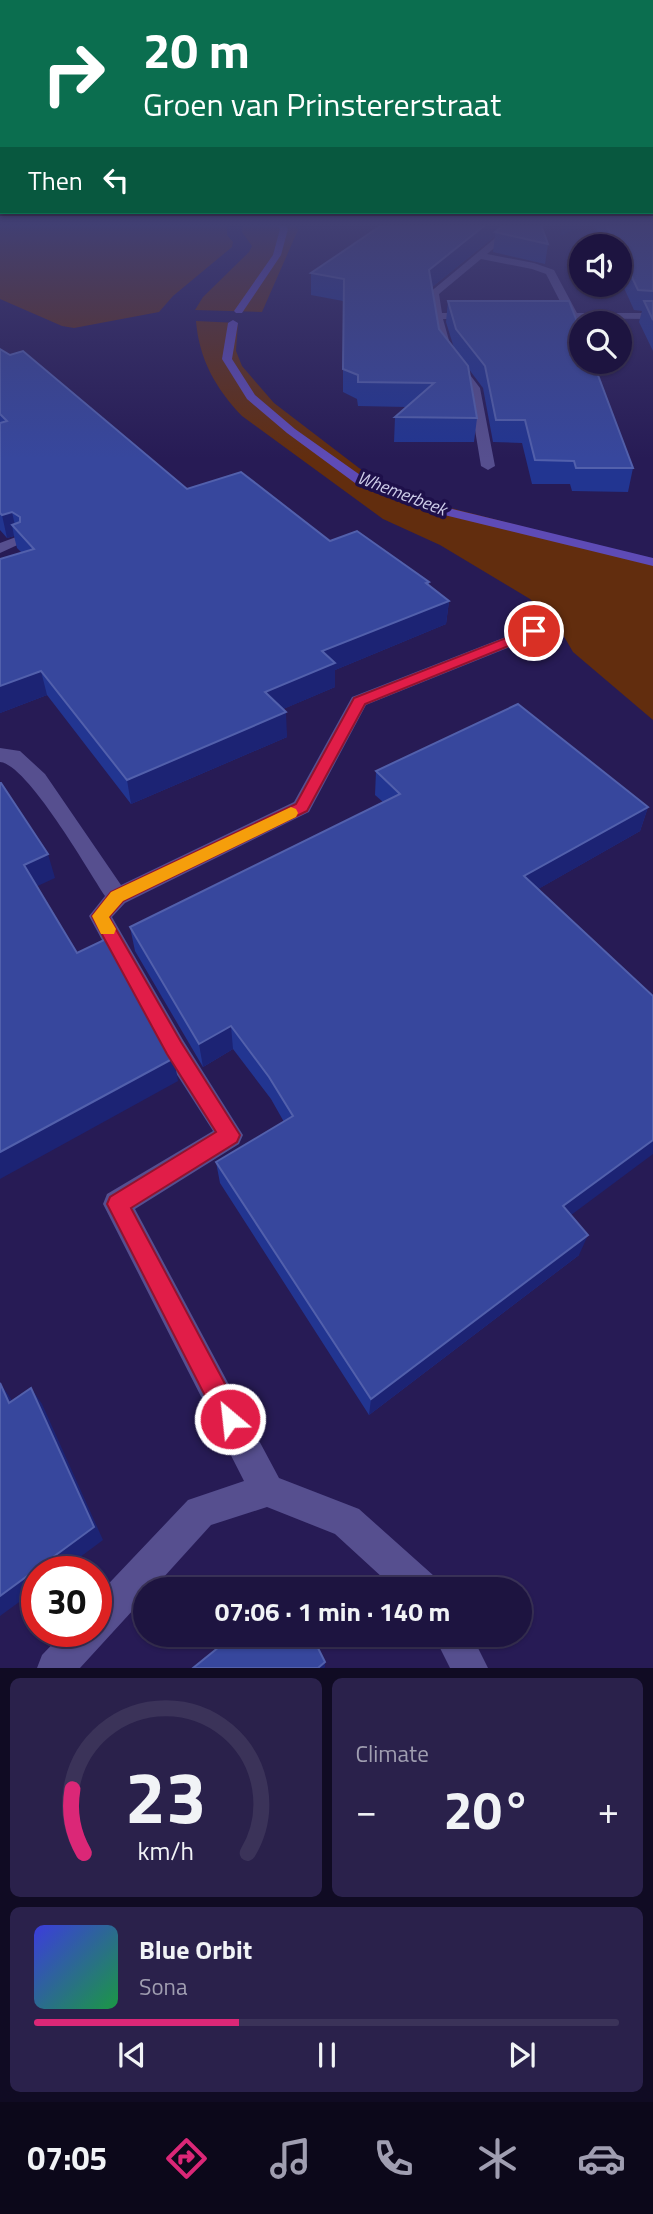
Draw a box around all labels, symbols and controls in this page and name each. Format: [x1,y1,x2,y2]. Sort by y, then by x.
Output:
text: 20 m [143,12,250,87]
icon: right [28,28,119,119]
text: Groen van Prinstererstraat [143,80,501,128]
text: Then [28,161,83,200]
icon: left [97,161,135,199]
map controls [569,234,632,374]
button: sound [569,234,632,297]
button: search [569,311,632,374]
water label: Whemerbeek [353,464,452,523]
pin [504,601,564,661]
icon: arrive [515,612,553,650]
position arrow [193,1382,267,1456]
speed limit sign: 30 [21,1556,112,1647]
text: 07:06 · 1 min · 140 m [215,1592,450,1631]
text: Climate [356,1736,429,1771]
text: 23 [125,1742,207,1852]
text: 20° [444,1770,531,1849]
text: − [356,1781,377,1839]
text: + [598,1781,619,1839]
text: km/h [137,1832,194,1870]
text: Blue Orbit [139,1930,252,1969]
text: Sona [139,1969,187,2004]
icon: previous [113,2036,151,2074]
icon: pause [308,2036,346,2074]
icon: next [503,2036,541,2074]
text: 07:05 [27,2134,107,2182]
icon: directions [162,2134,211,2183]
icon: music [266,2134,315,2183]
icon: phone [369,2134,418,2183]
icon: climate [473,2134,522,2183]
icon: car [577,2134,626,2183]

